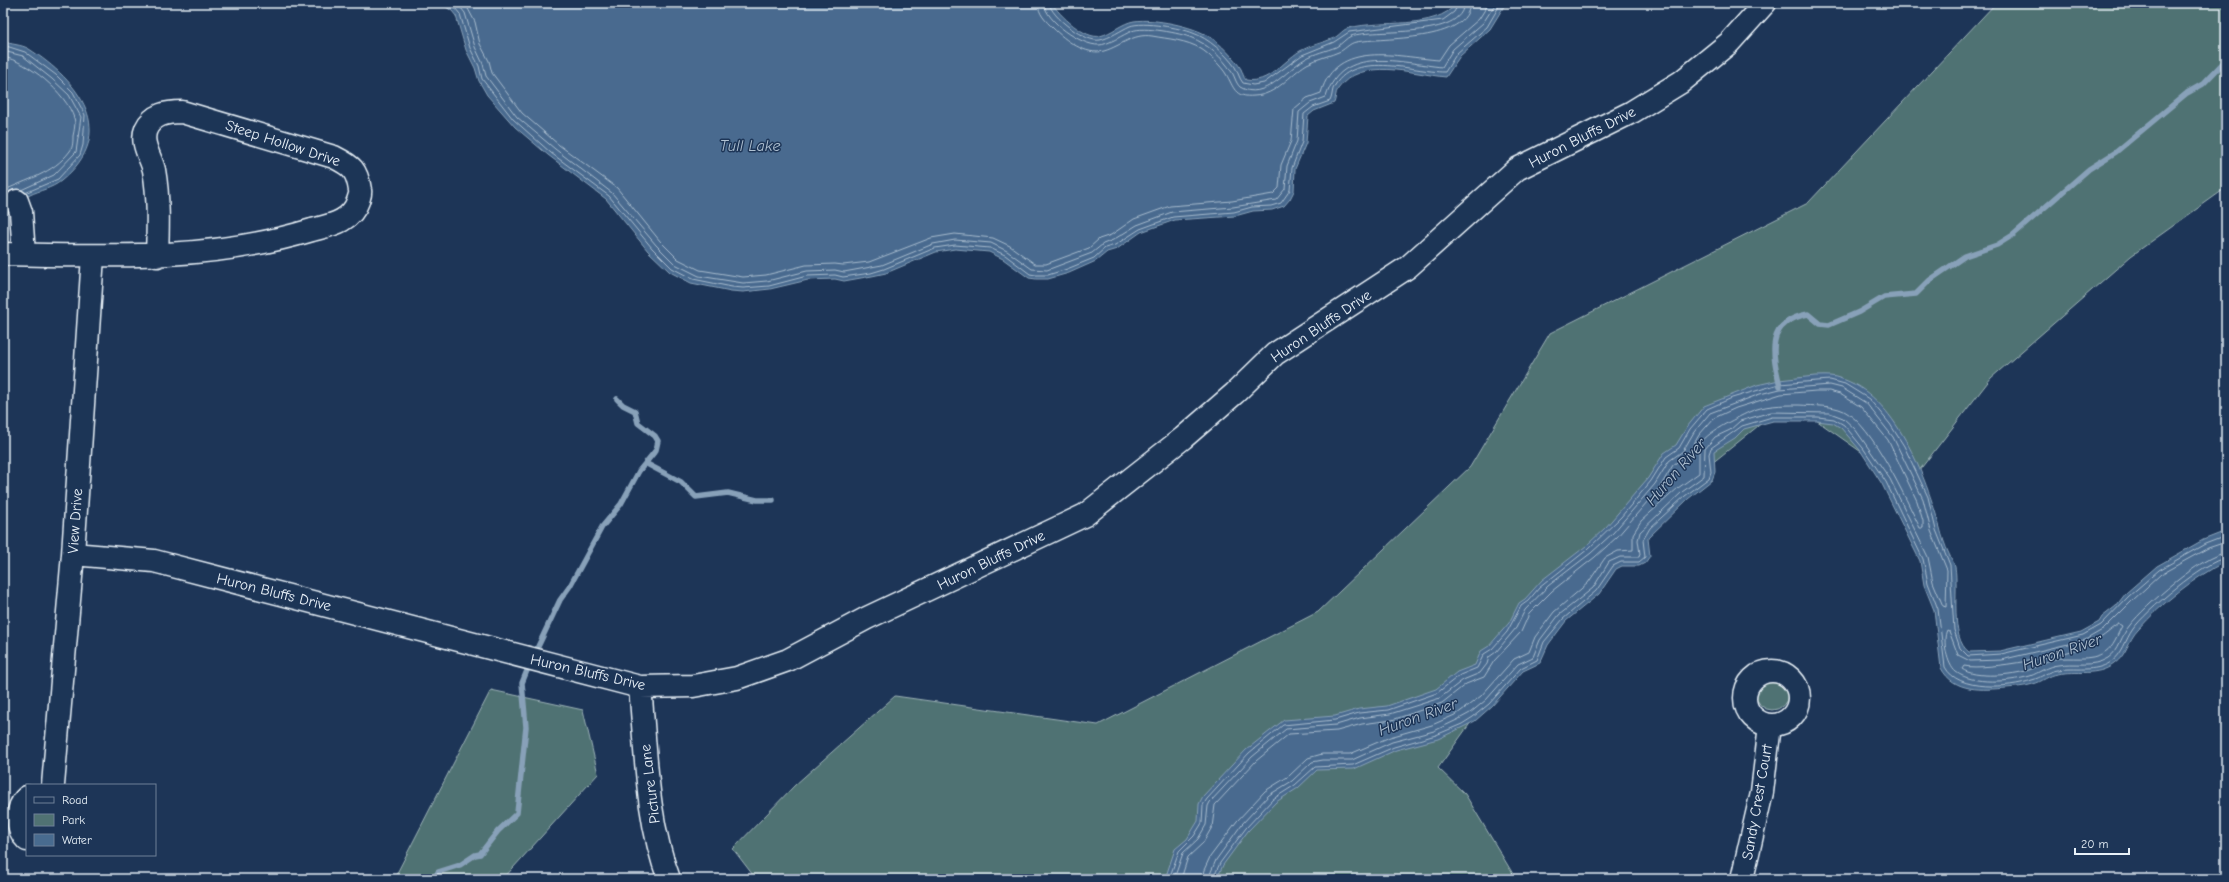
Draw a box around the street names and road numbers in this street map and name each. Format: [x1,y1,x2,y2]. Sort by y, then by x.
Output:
street label: Huron Bluffs Drive [1526,102,1639,172]
street label: Steep Hollow Drive [223,116,343,170]
street label: Huron Bluffs Drive [1267,285,1375,366]
street label: View Drive [64,487,86,554]
street label: Huron Bluffs Drive [934,526,1048,594]
street label: Huron Bluffs Drive [215,569,334,615]
street label: Huron Bluffs Drive [529,650,648,694]
street label: Sandy Crest Court [1738,742,1776,861]
street label: Picture Lane [636,743,664,825]

